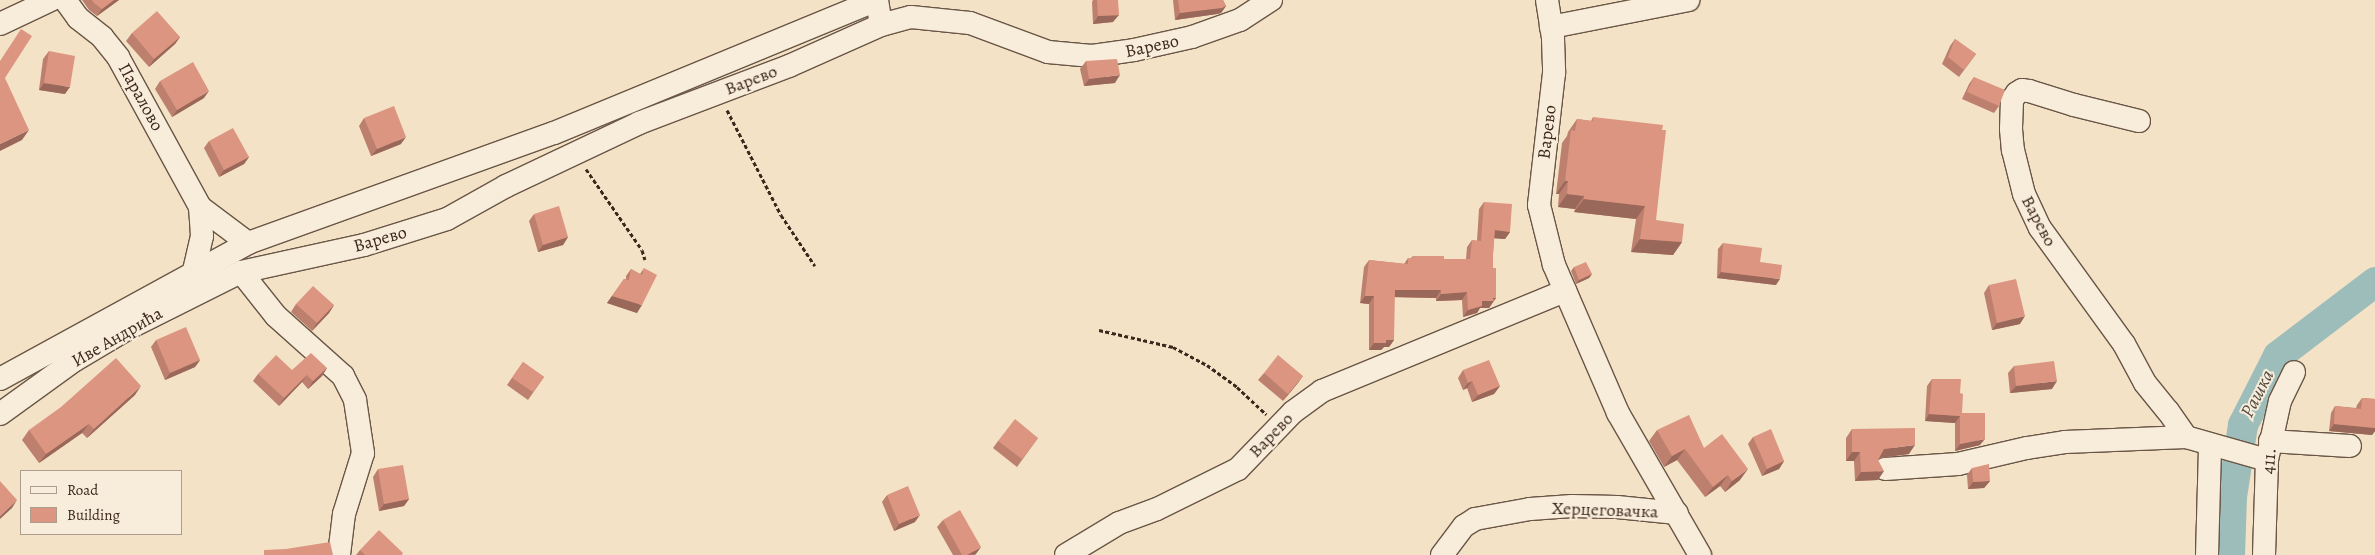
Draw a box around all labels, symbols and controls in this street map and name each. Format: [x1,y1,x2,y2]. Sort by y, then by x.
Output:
street label: Варево [1123,30,1181,62]
street label: Паралово [114,59,168,135]
street label: Варево [722,60,780,100]
street label: Варево [1533,104,1561,160]
street label: Варево [2017,192,2061,250]
street label: Варево [351,221,409,257]
street label: Иве Андрића [68,302,166,372]
water label: Рашка [2236,366,2280,422]
street label: Варево [1244,408,1298,462]
street label: 411. [2257,447,2281,475]
legend [20,470,182,535]
text: Road [67,480,98,500]
street label: Херцеговачка [1551,497,1659,523]
text: Building [67,505,120,525]

